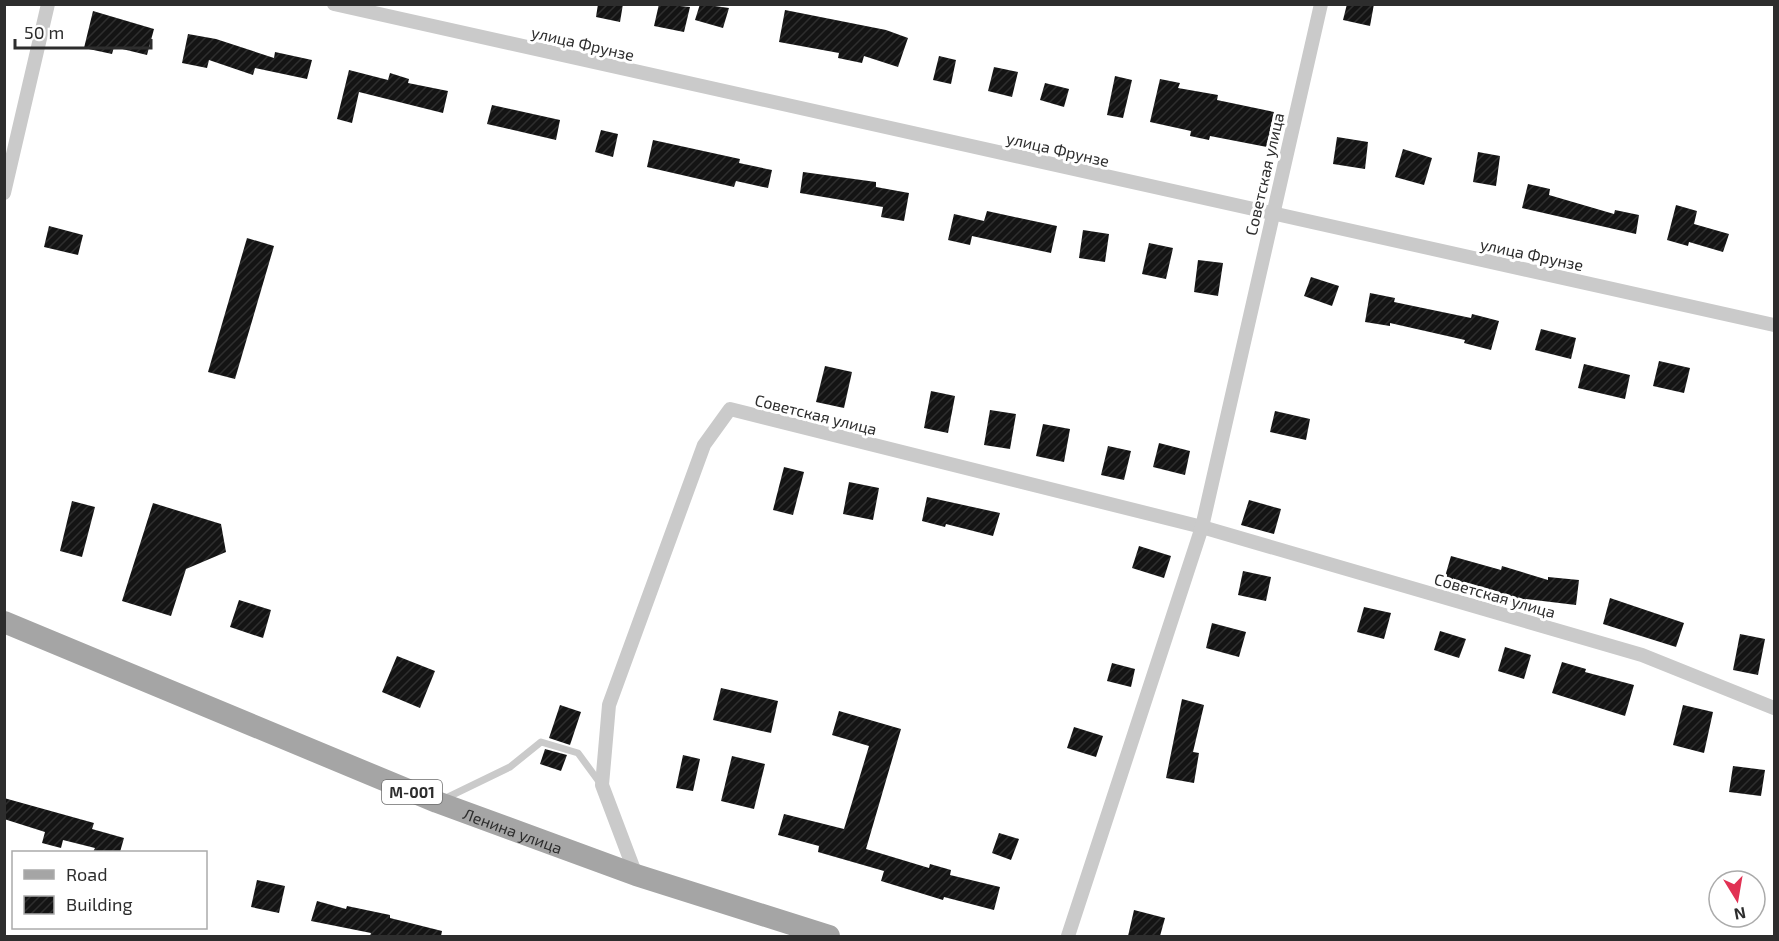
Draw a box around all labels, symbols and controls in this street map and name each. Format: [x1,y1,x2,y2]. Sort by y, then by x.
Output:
scale bar [15,12,152,50]
text: 50 m [24,21,64,43]
street label: улица Фрунзе [529,22,636,65]
street label: Советская улица [1241,111,1288,237]
street label: улица Фрунзе [1004,128,1111,171]
street label: улица Фрунзе [1478,234,1585,275]
street label: Советская улица [753,390,879,439]
street label: Советская улица [1432,569,1558,622]
road number: М-001 [382,780,442,804]
street label: Ленина улица [461,803,565,857]
legend [12,851,207,929]
text: Road [66,863,107,885]
north arrow [1707,869,1767,929]
text: Building [66,893,133,915]
text: N [1732,904,1747,925]

